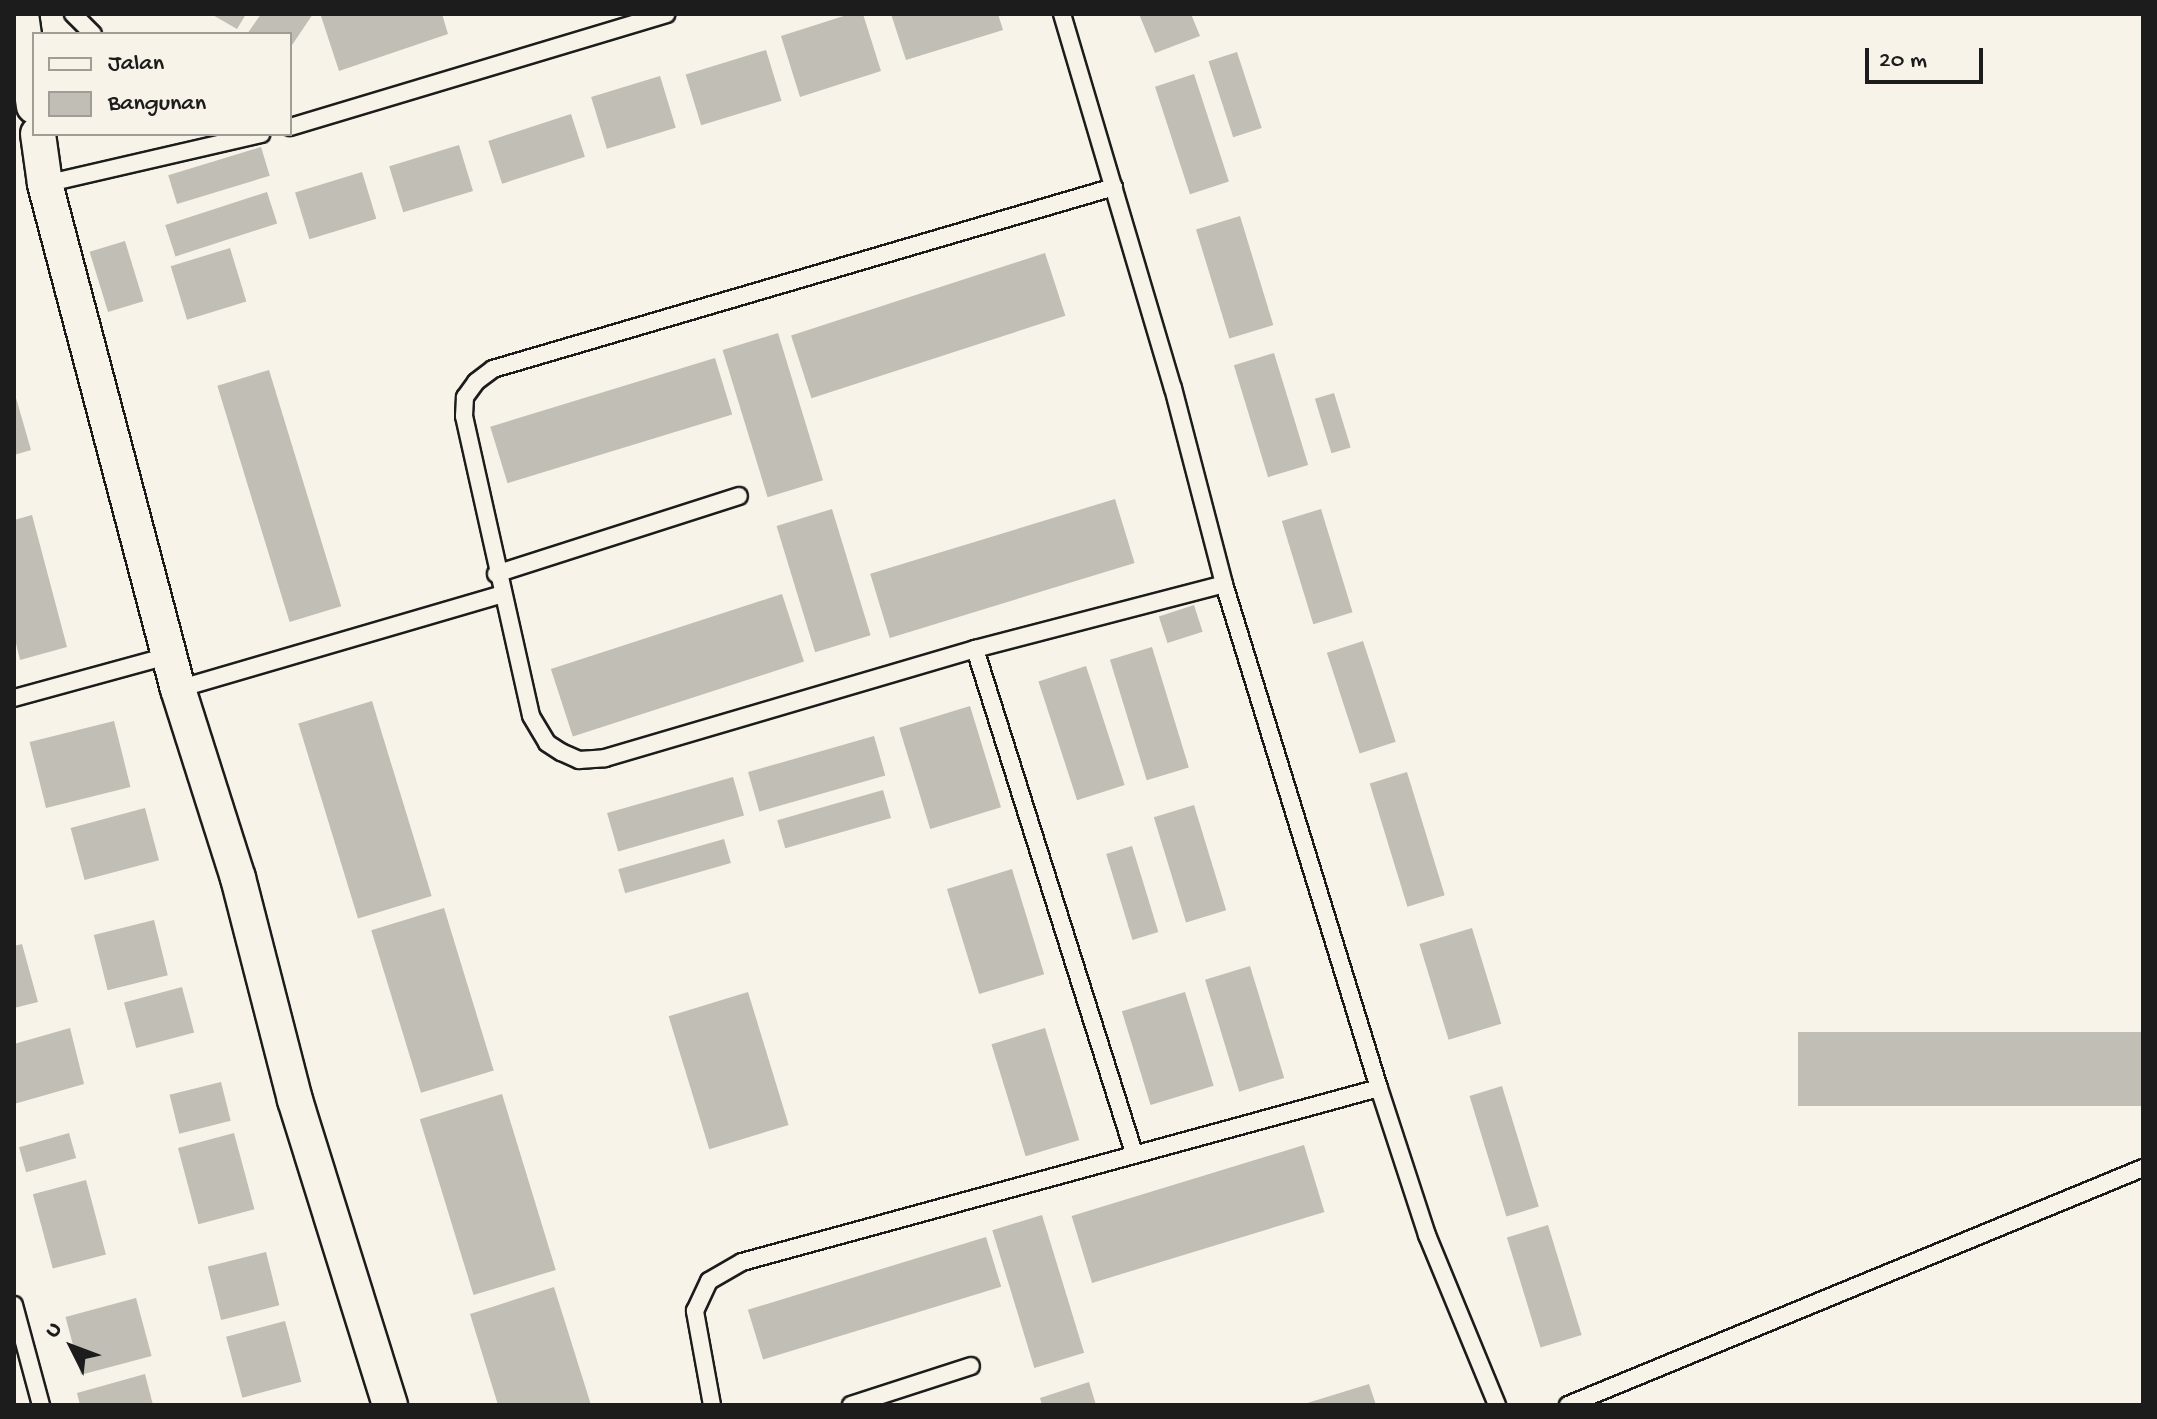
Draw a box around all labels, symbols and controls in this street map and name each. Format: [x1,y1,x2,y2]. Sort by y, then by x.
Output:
legend [32,32,292,136]
scale bar [1869,32,1987,82]
text: 20 m [1879,47,1927,76]
text: Jalan [108,50,164,79]
text: Bangunan [108,90,206,119]
north arrow [32,1307,112,1387]
text: U [40,1318,68,1344]

